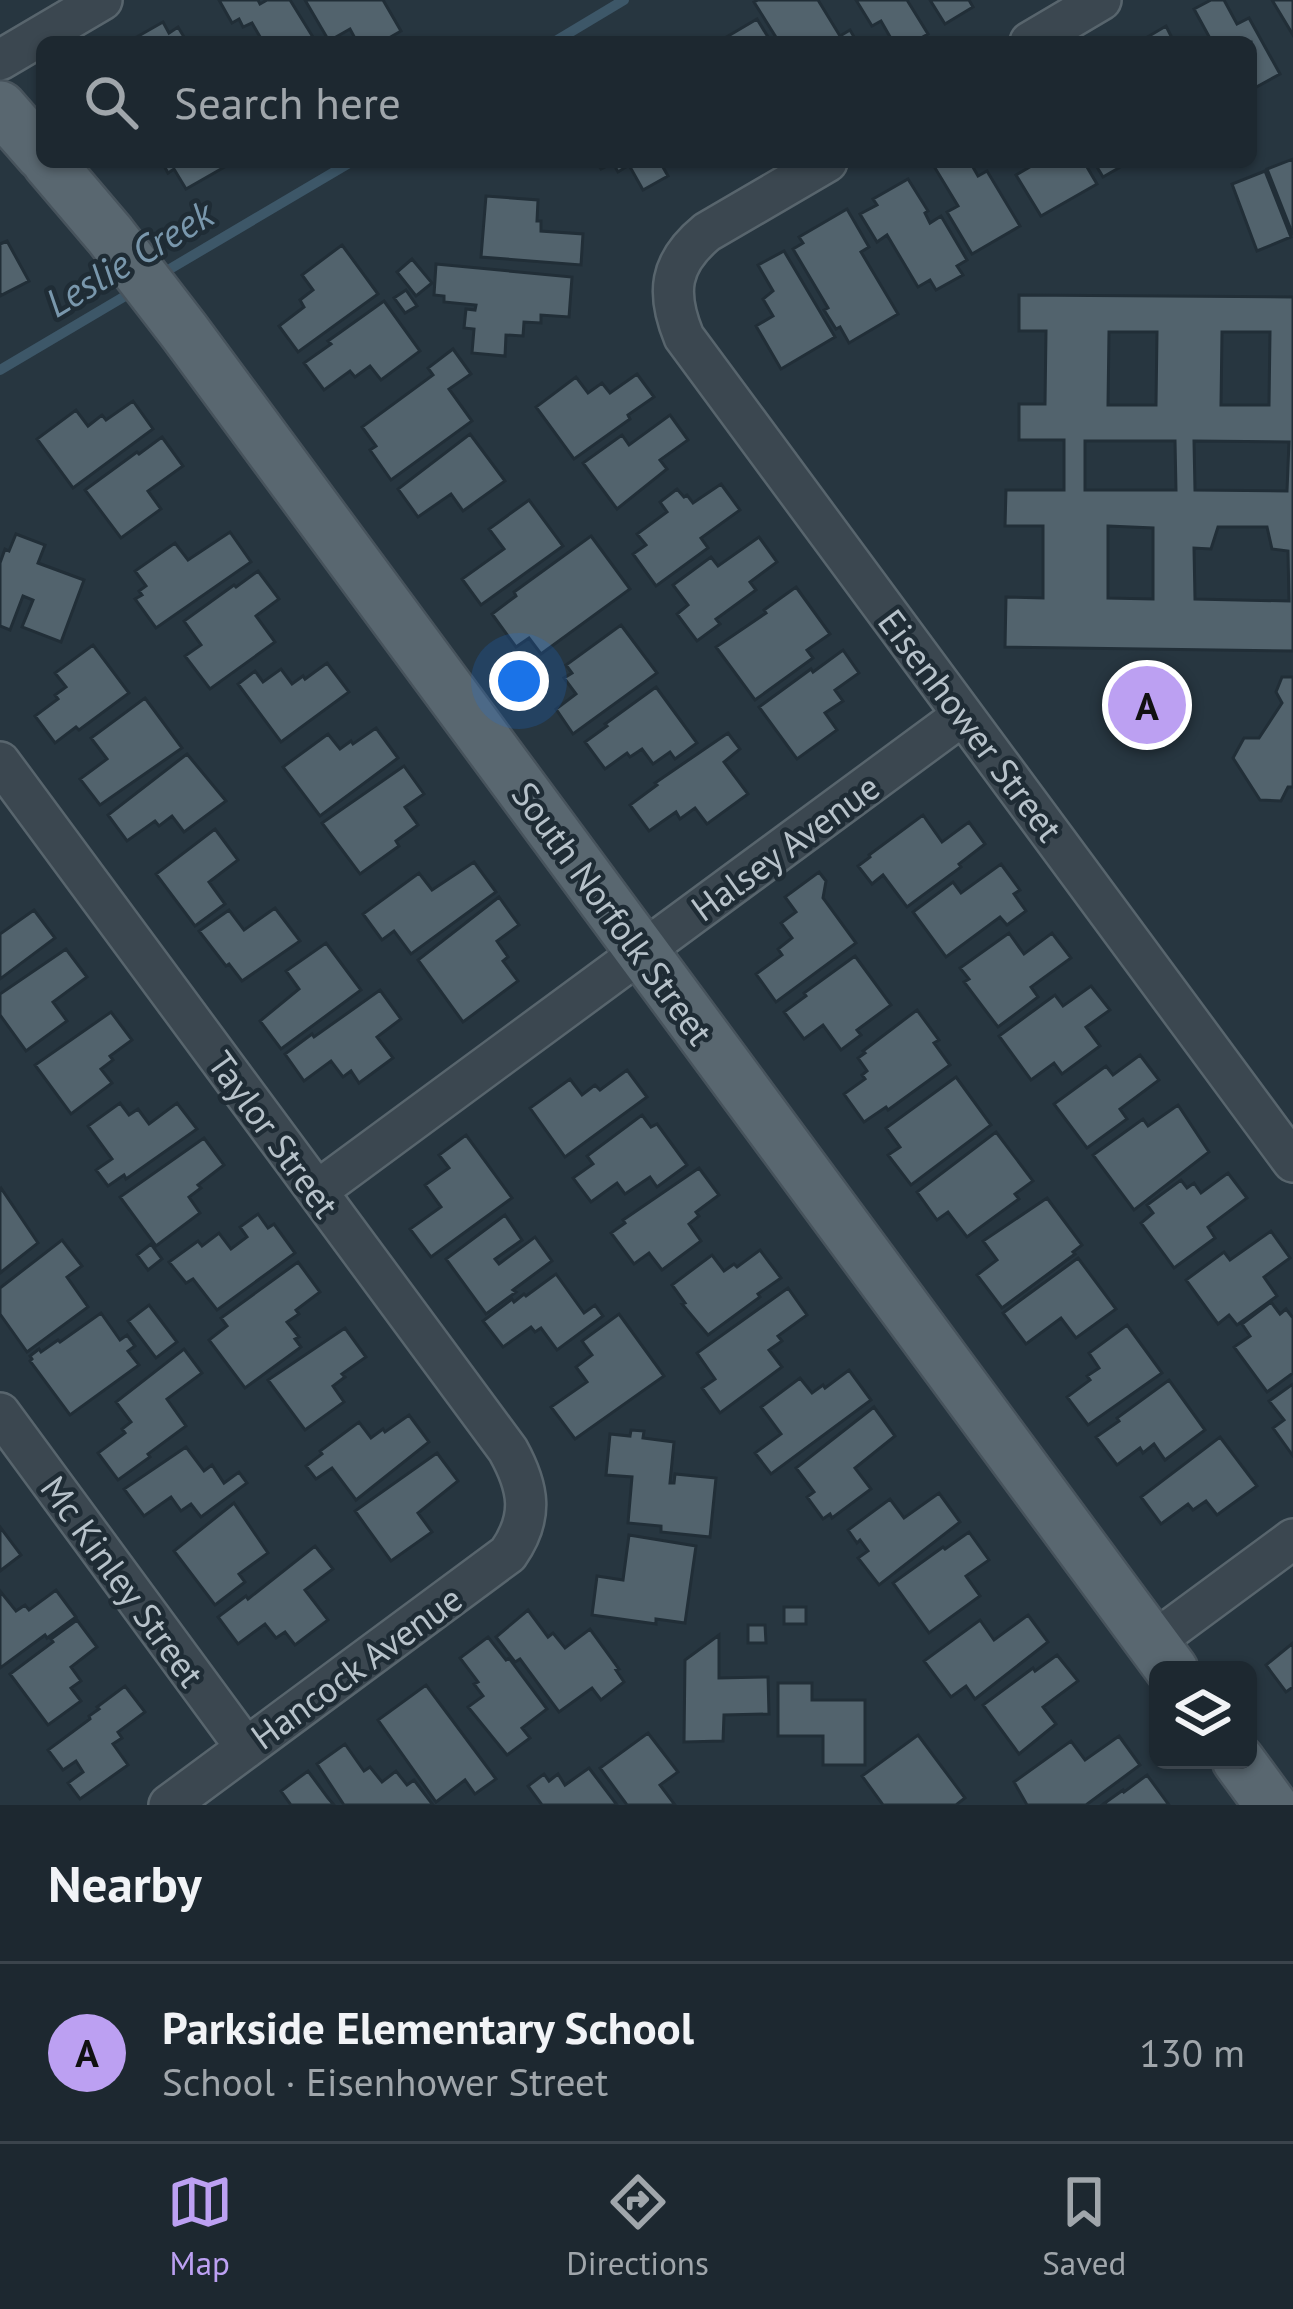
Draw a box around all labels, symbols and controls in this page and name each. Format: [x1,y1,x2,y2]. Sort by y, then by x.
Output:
search box [36,36,1257,168]
icon: search [78,69,144,135]
text: Search here [174,73,401,131]
water label: Leslie Creek [36,187,224,328]
street label: Eisenhower Street [868,600,1074,850]
your location [489,651,549,711]
pin: A [1108,660,1186,750]
street label: Halsey Avenue [682,763,888,931]
street label: South Norfolk Street [502,772,724,1054]
street label: Taylor Street [198,1042,350,1226]
street label: Mc Kinley Street [31,1466,215,1696]
street label: Hancock Avenue [241,1575,471,1759]
map controls [1149,1661,1257,1769]
button: layers [1149,1661,1257,1769]
text: Nearby [48,1850,202,1916]
text: Parkside Elementary School [162,1998,694,2056]
text: A [75,2027,99,2078]
text: 130 m [1139,2027,1245,2078]
text: School · Eisenhower Street [162,2056,608,2107]
tab: Map [167,2169,233,2284]
tab: Directions [566,2169,709,2284]
tab: Saved [1042,2169,1126,2284]

